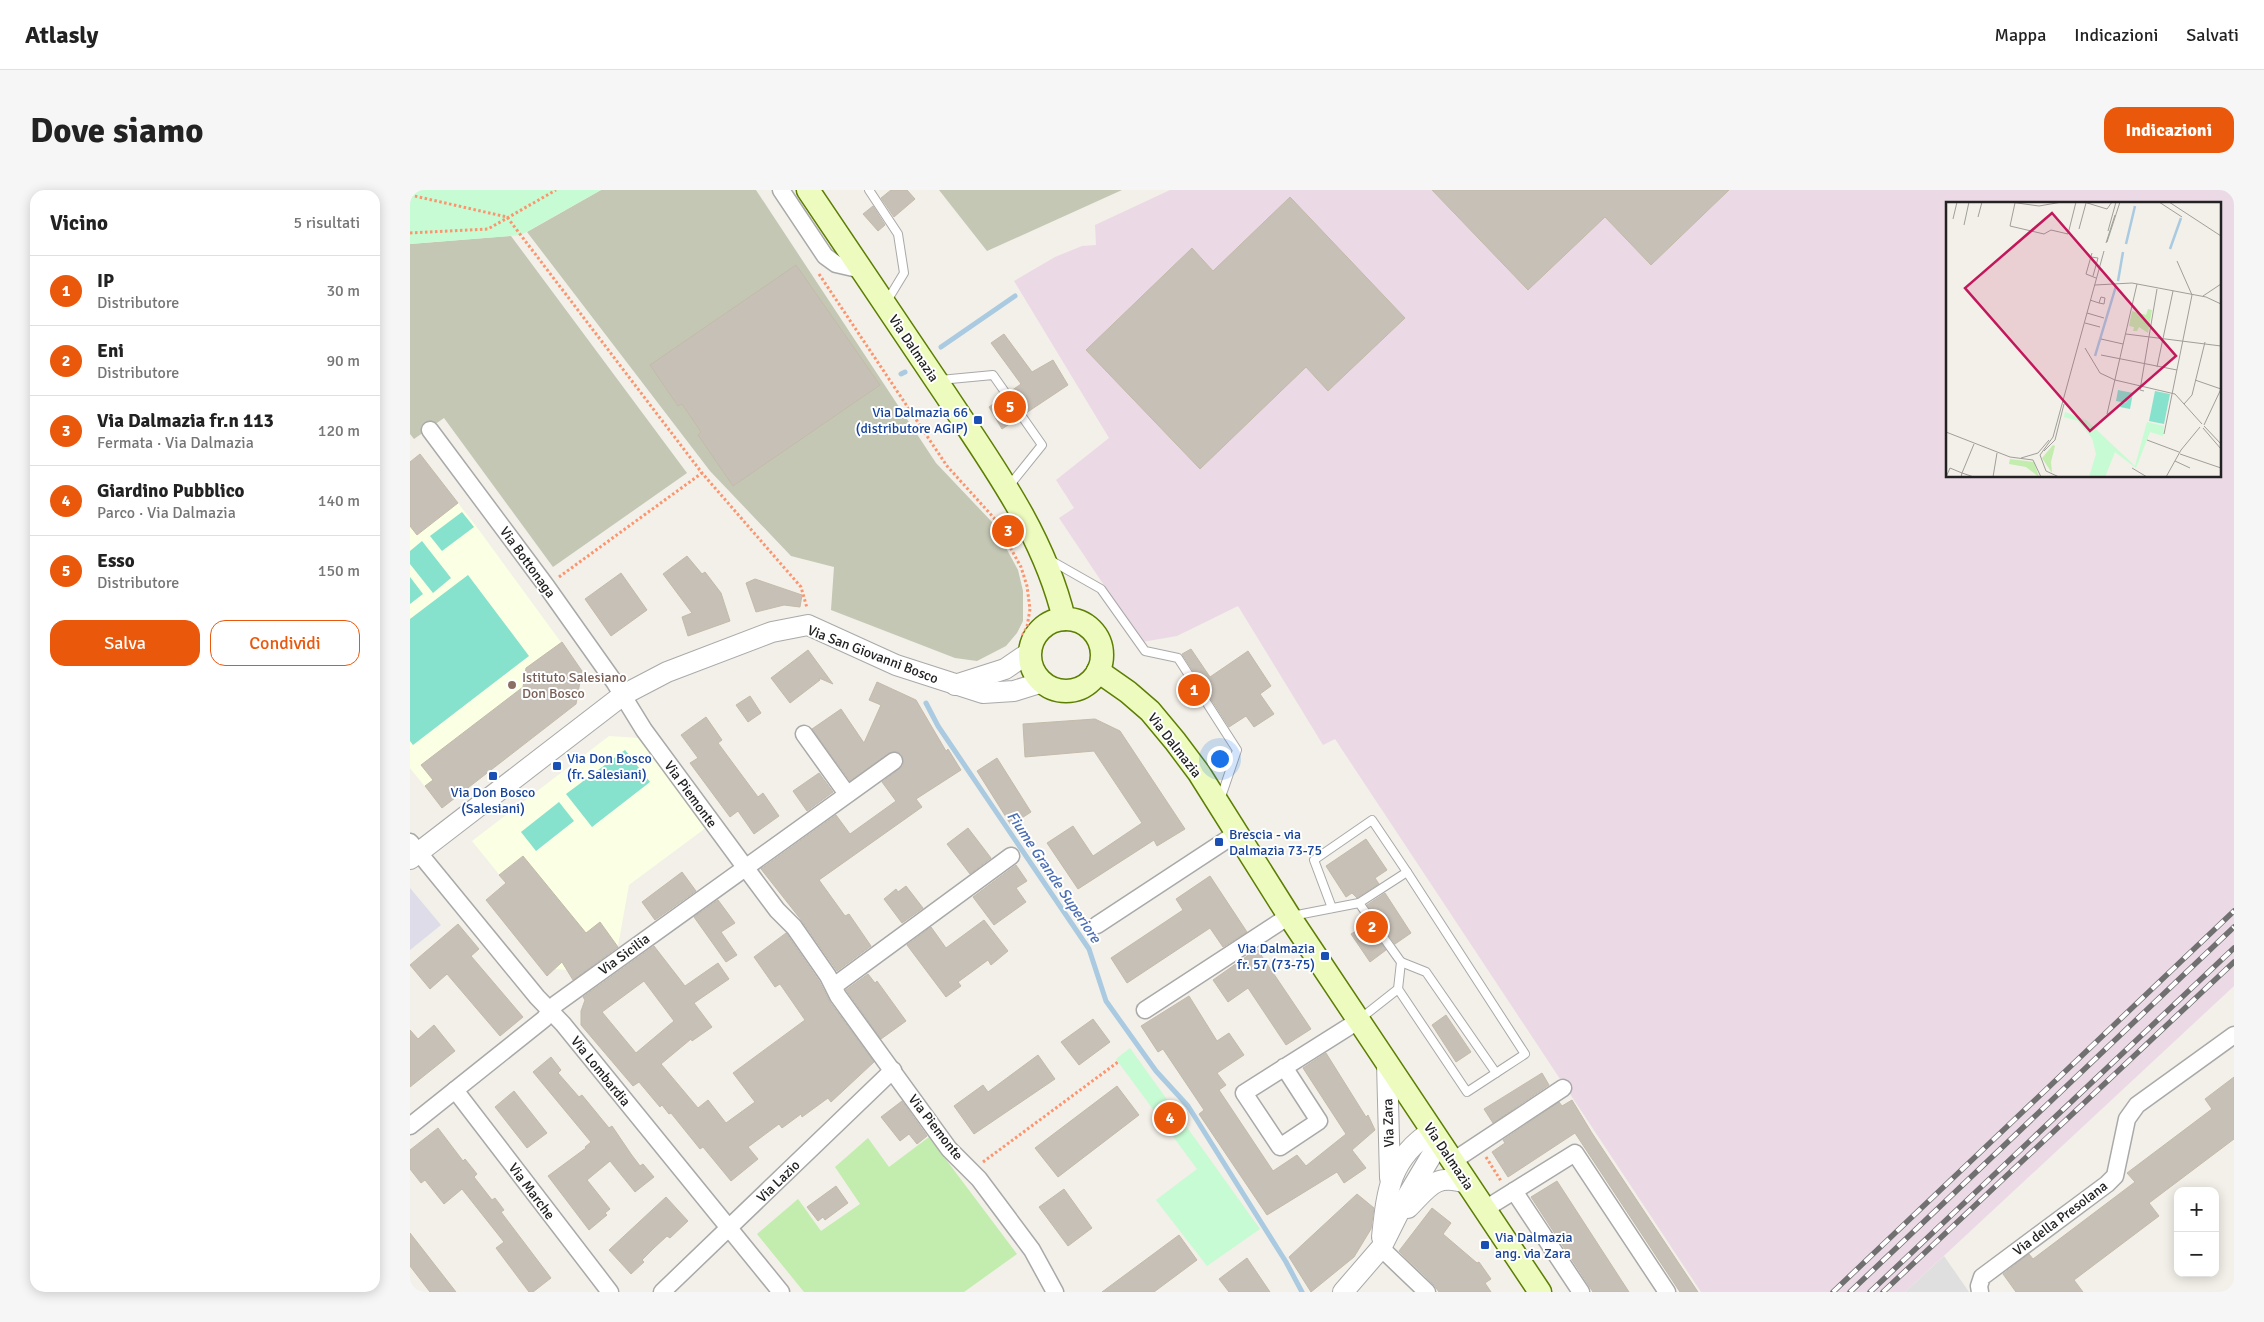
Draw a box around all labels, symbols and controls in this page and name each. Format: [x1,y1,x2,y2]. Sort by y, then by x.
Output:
text: Atlasly [25,20,98,50]
text: Mappa [1994,24,2046,46]
text: Indicazioni [2074,24,2158,46]
text: Salvati [2186,24,2239,46]
button: Indicazioni [2104,107,2234,153]
text: Dove siamo [30,109,204,152]
inset map [1946,202,2222,478]
text: Vicino [50,210,108,236]
text: 5 risultati [294,213,360,233]
text: IP [97,269,114,293]
text: 1 [62,281,70,301]
text: 30 m [326,281,360,301]
text: Distributore [97,293,179,313]
street label: Via Dalmazia [885,311,942,385]
text: Eni [97,339,124,363]
text: 2 [62,351,70,371]
text: 90 m [326,351,360,371]
text: Distributore [97,363,179,383]
pin: 5 [994,388,1026,426]
place label: Via Dalmazia 66 (distributore AGIP) [856,404,968,437]
text: Via Dalmazia fr.n 113 [97,409,274,433]
marker: Via Dalmazia 66 (distributore AGIP) [972,414,984,426]
text: 3 [62,421,70,441]
text: 120 m [318,421,360,441]
text: Fermata · Via Dalmazia [97,433,254,453]
text: Giardino Pubblico [97,479,244,503]
text: 4 [62,491,70,511]
text: 140 m [318,491,360,511]
text: Parco · Via Dalmazia [97,503,236,523]
pin: 3 [992,512,1024,550]
street label: Via Bottonaga [496,523,559,601]
text: Esso [97,549,135,573]
text: 5 [62,561,70,581]
text: 150 m [318,561,360,581]
text: Distributore [97,573,179,593]
button: Salva [50,620,200,666]
button: Condividi [210,620,360,666]
street label: Via San Giovanni Bosco [805,622,941,687]
place label: Istituto Salesiano Don Bosco [522,669,626,702]
pin: 1 [1178,671,1210,709]
marker: Istituto Salesiano Don Bosco [506,679,518,691]
street label: Via Dalmazia [1144,710,1205,781]
your location [1207,746,1233,772]
place label: Via Don Bosco (fr. Salesiani) [567,750,652,783]
street label: Via Piemonte [661,757,721,831]
marker: Via Don Bosco (fr. Salesiani) [551,760,563,772]
marker: Via Don Bosco (Salesiani) [487,770,499,782]
place label: Via Don Bosco (Salesiani) [451,784,535,817]
water label: Fiume Grande Superiore [1003,808,1106,947]
place label: Brescia - via Dalmazia 73-75 [1229,826,1322,859]
marker: Brescia - via Dalmazia 73-75 [1213,836,1225,848]
pin: 2 [1356,908,1388,946]
street label: Via Sicilia [595,930,653,979]
place label: Via Dalmazia fr. 57 (73-75) [1237,940,1315,973]
marker: Via Dalmazia fr. 57 (73-75) [1319,950,1331,962]
street label: Via Lombardia [567,1033,634,1110]
street label: Via Piemonte [905,1091,967,1164]
street label: Via Zara [1379,1098,1398,1148]
pin: 4 [1154,1099,1186,1137]
street label: Via Dalmazia [1420,1119,1477,1193]
street label: Via Lazio [753,1157,804,1206]
street label: Via Marche [505,1160,558,1223]
street label: Via della Presolana [2010,1177,2111,1259]
map controls [2174,1187,2219,1277]
button: + [2174,1187,2219,1232]
place label: Via Dalmazia ang. via Zara [1495,1229,1573,1262]
button: − [2174,1232,2219,1277]
marker: Via Dalmazia ang. via Zara [1479,1239,1491,1251]

